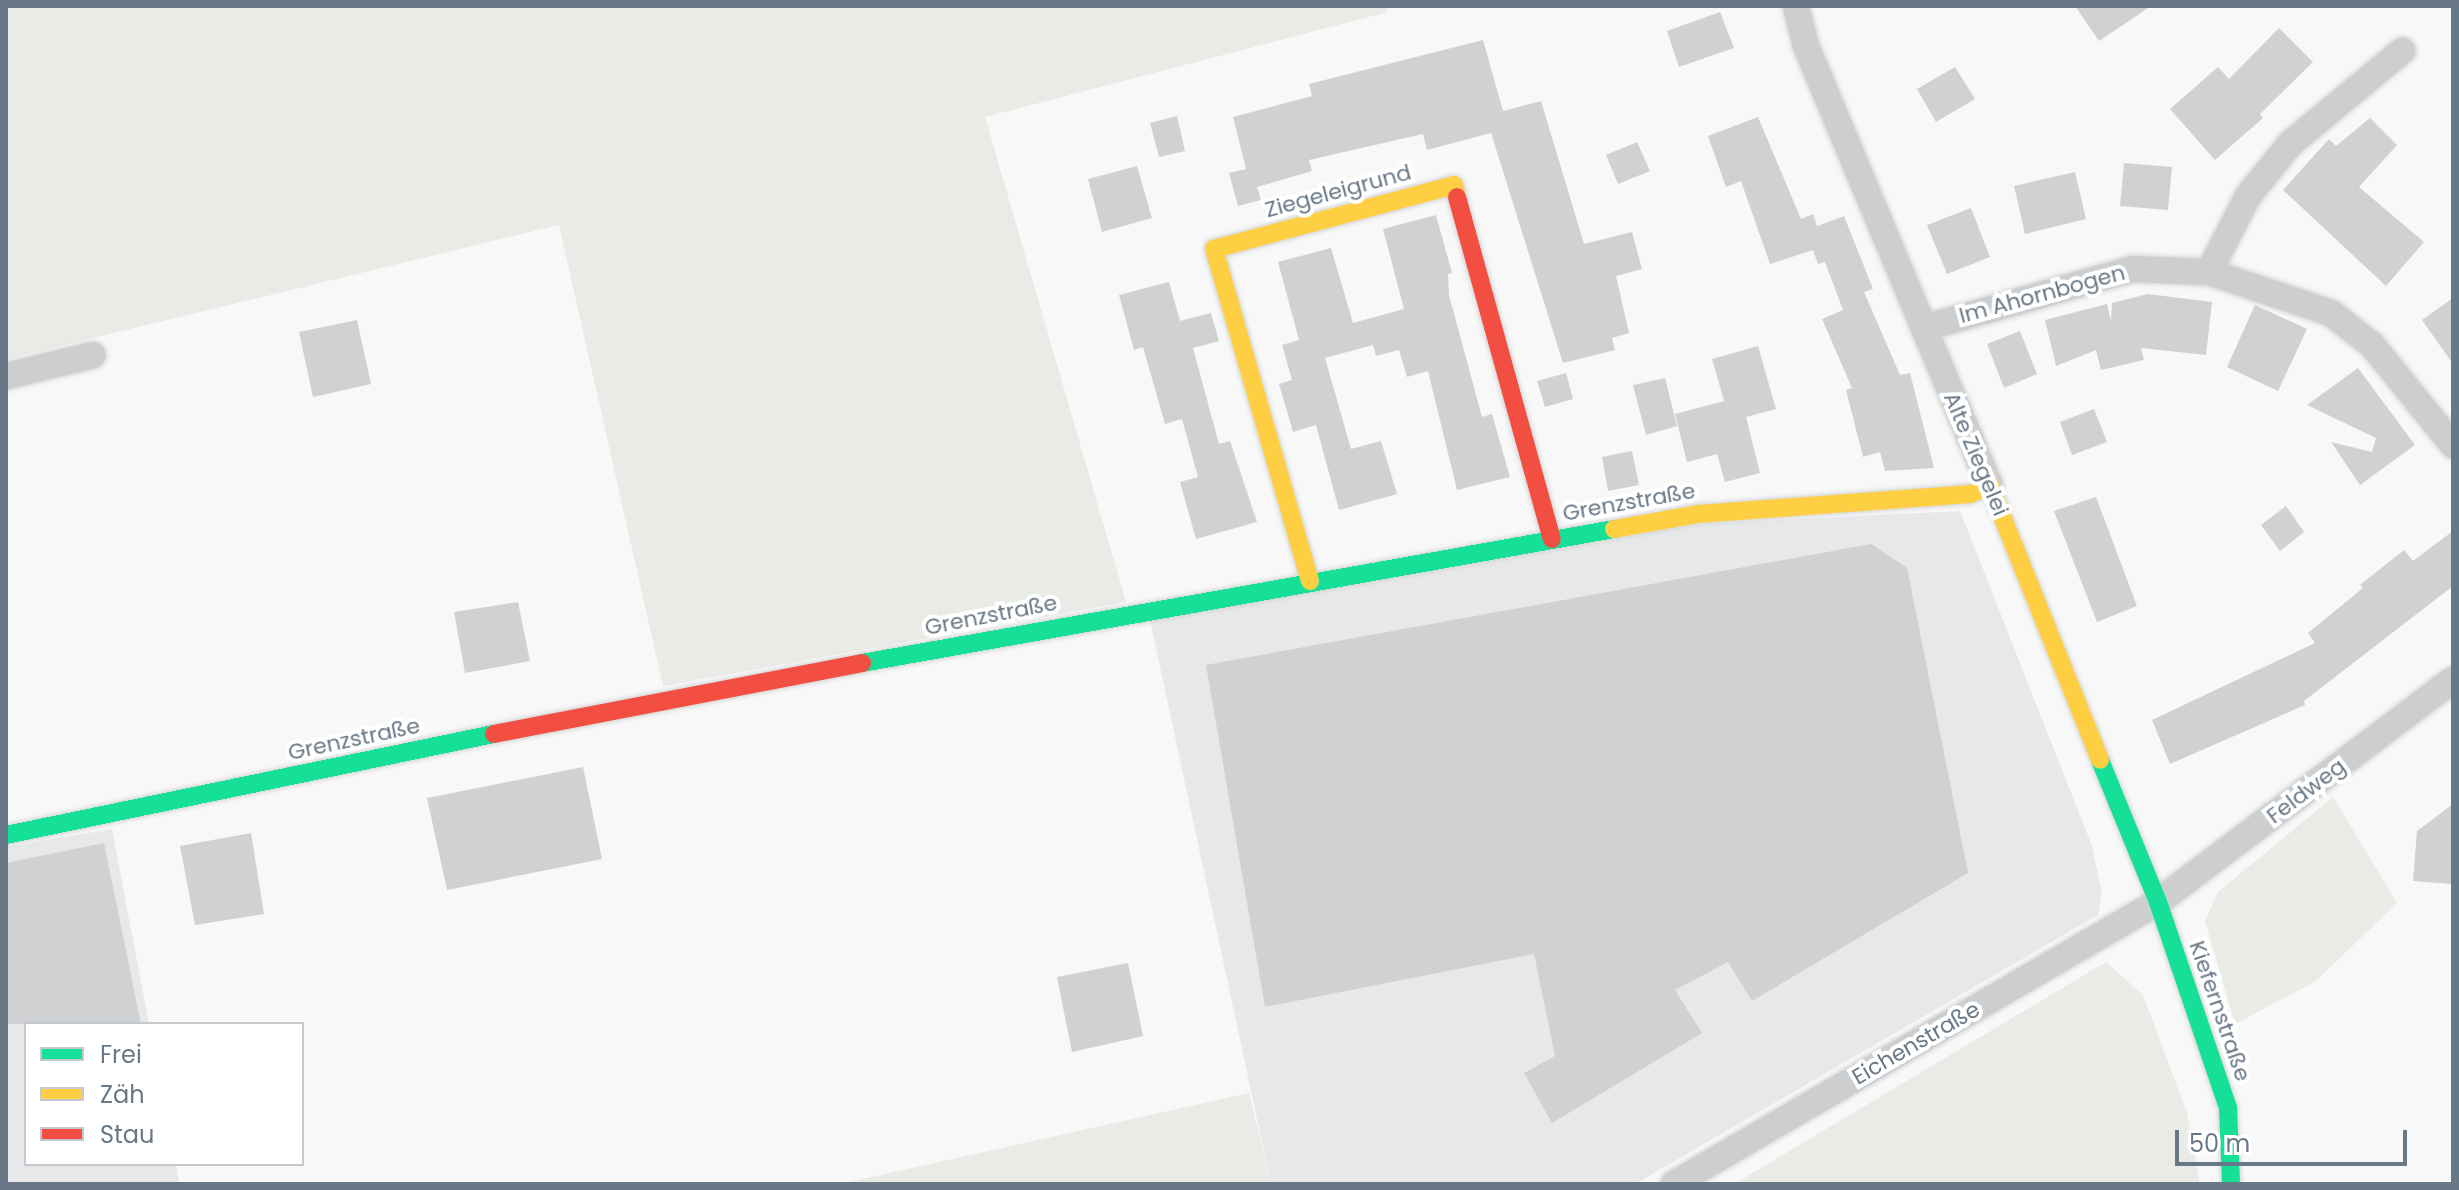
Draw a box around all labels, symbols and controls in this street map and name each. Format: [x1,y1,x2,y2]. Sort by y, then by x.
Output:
street label: Ziegeleigrund [1262,159,1414,223]
street label: Im Ahornbogen [1956,259,2128,329]
street label: Alte Ziegelei [1938,388,2014,520]
street label: Grenzstraße [1561,477,1697,527]
street label: Grenzstraße [923,589,1059,641]
street label: Grenzstraße [286,712,422,766]
street label: Feldweg [2261,753,2351,829]
street label: Kiefernstraße [2184,937,2256,1085]
street label: Eichenstraße [1847,996,1985,1090]
legend [24,1022,304,1166]
text: Frei [100,1038,142,1071]
text: Zäh [100,1078,145,1111]
scale bar [2179,1114,2411,1164]
text: Stau [100,1118,154,1151]
text: 50 m [2189,1127,2250,1160]

